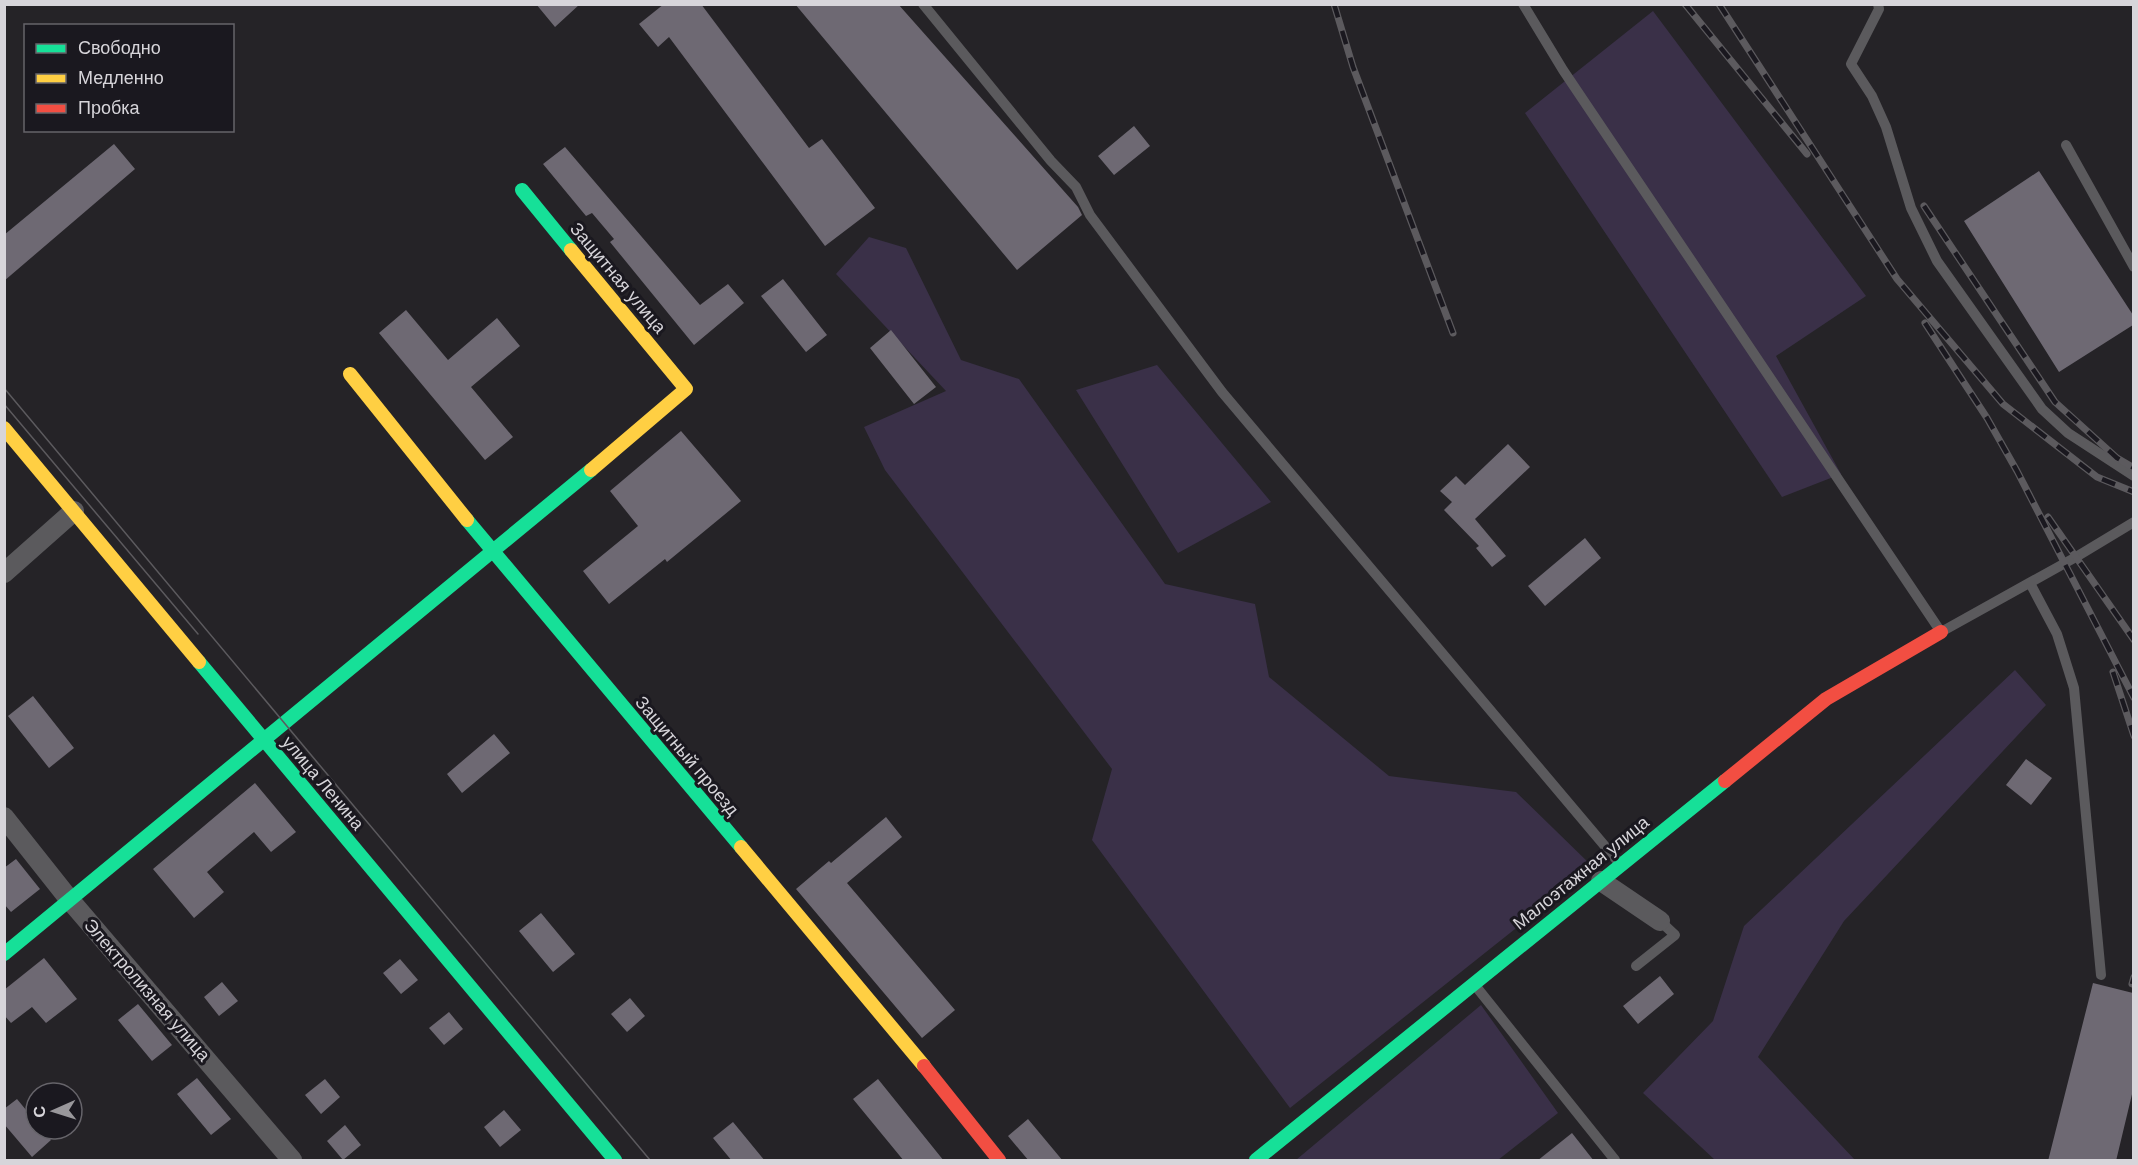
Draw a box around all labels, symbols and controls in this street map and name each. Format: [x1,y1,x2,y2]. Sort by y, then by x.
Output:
legend [24,24,234,132]
text: Свободно [78,36,161,60]
text: Медленно [78,66,164,90]
text: Пробка [78,96,141,120]
street label: Защитная улица [564,217,672,339]
street label: Защитный проезд [630,691,745,821]
street label: улица Ленина [277,731,370,836]
street label: Малоэтажная улица [1508,810,1655,935]
street label: Электролизная улица [78,914,216,1067]
north arrow [24,1081,84,1141]
text: С [29,1105,50,1118]

